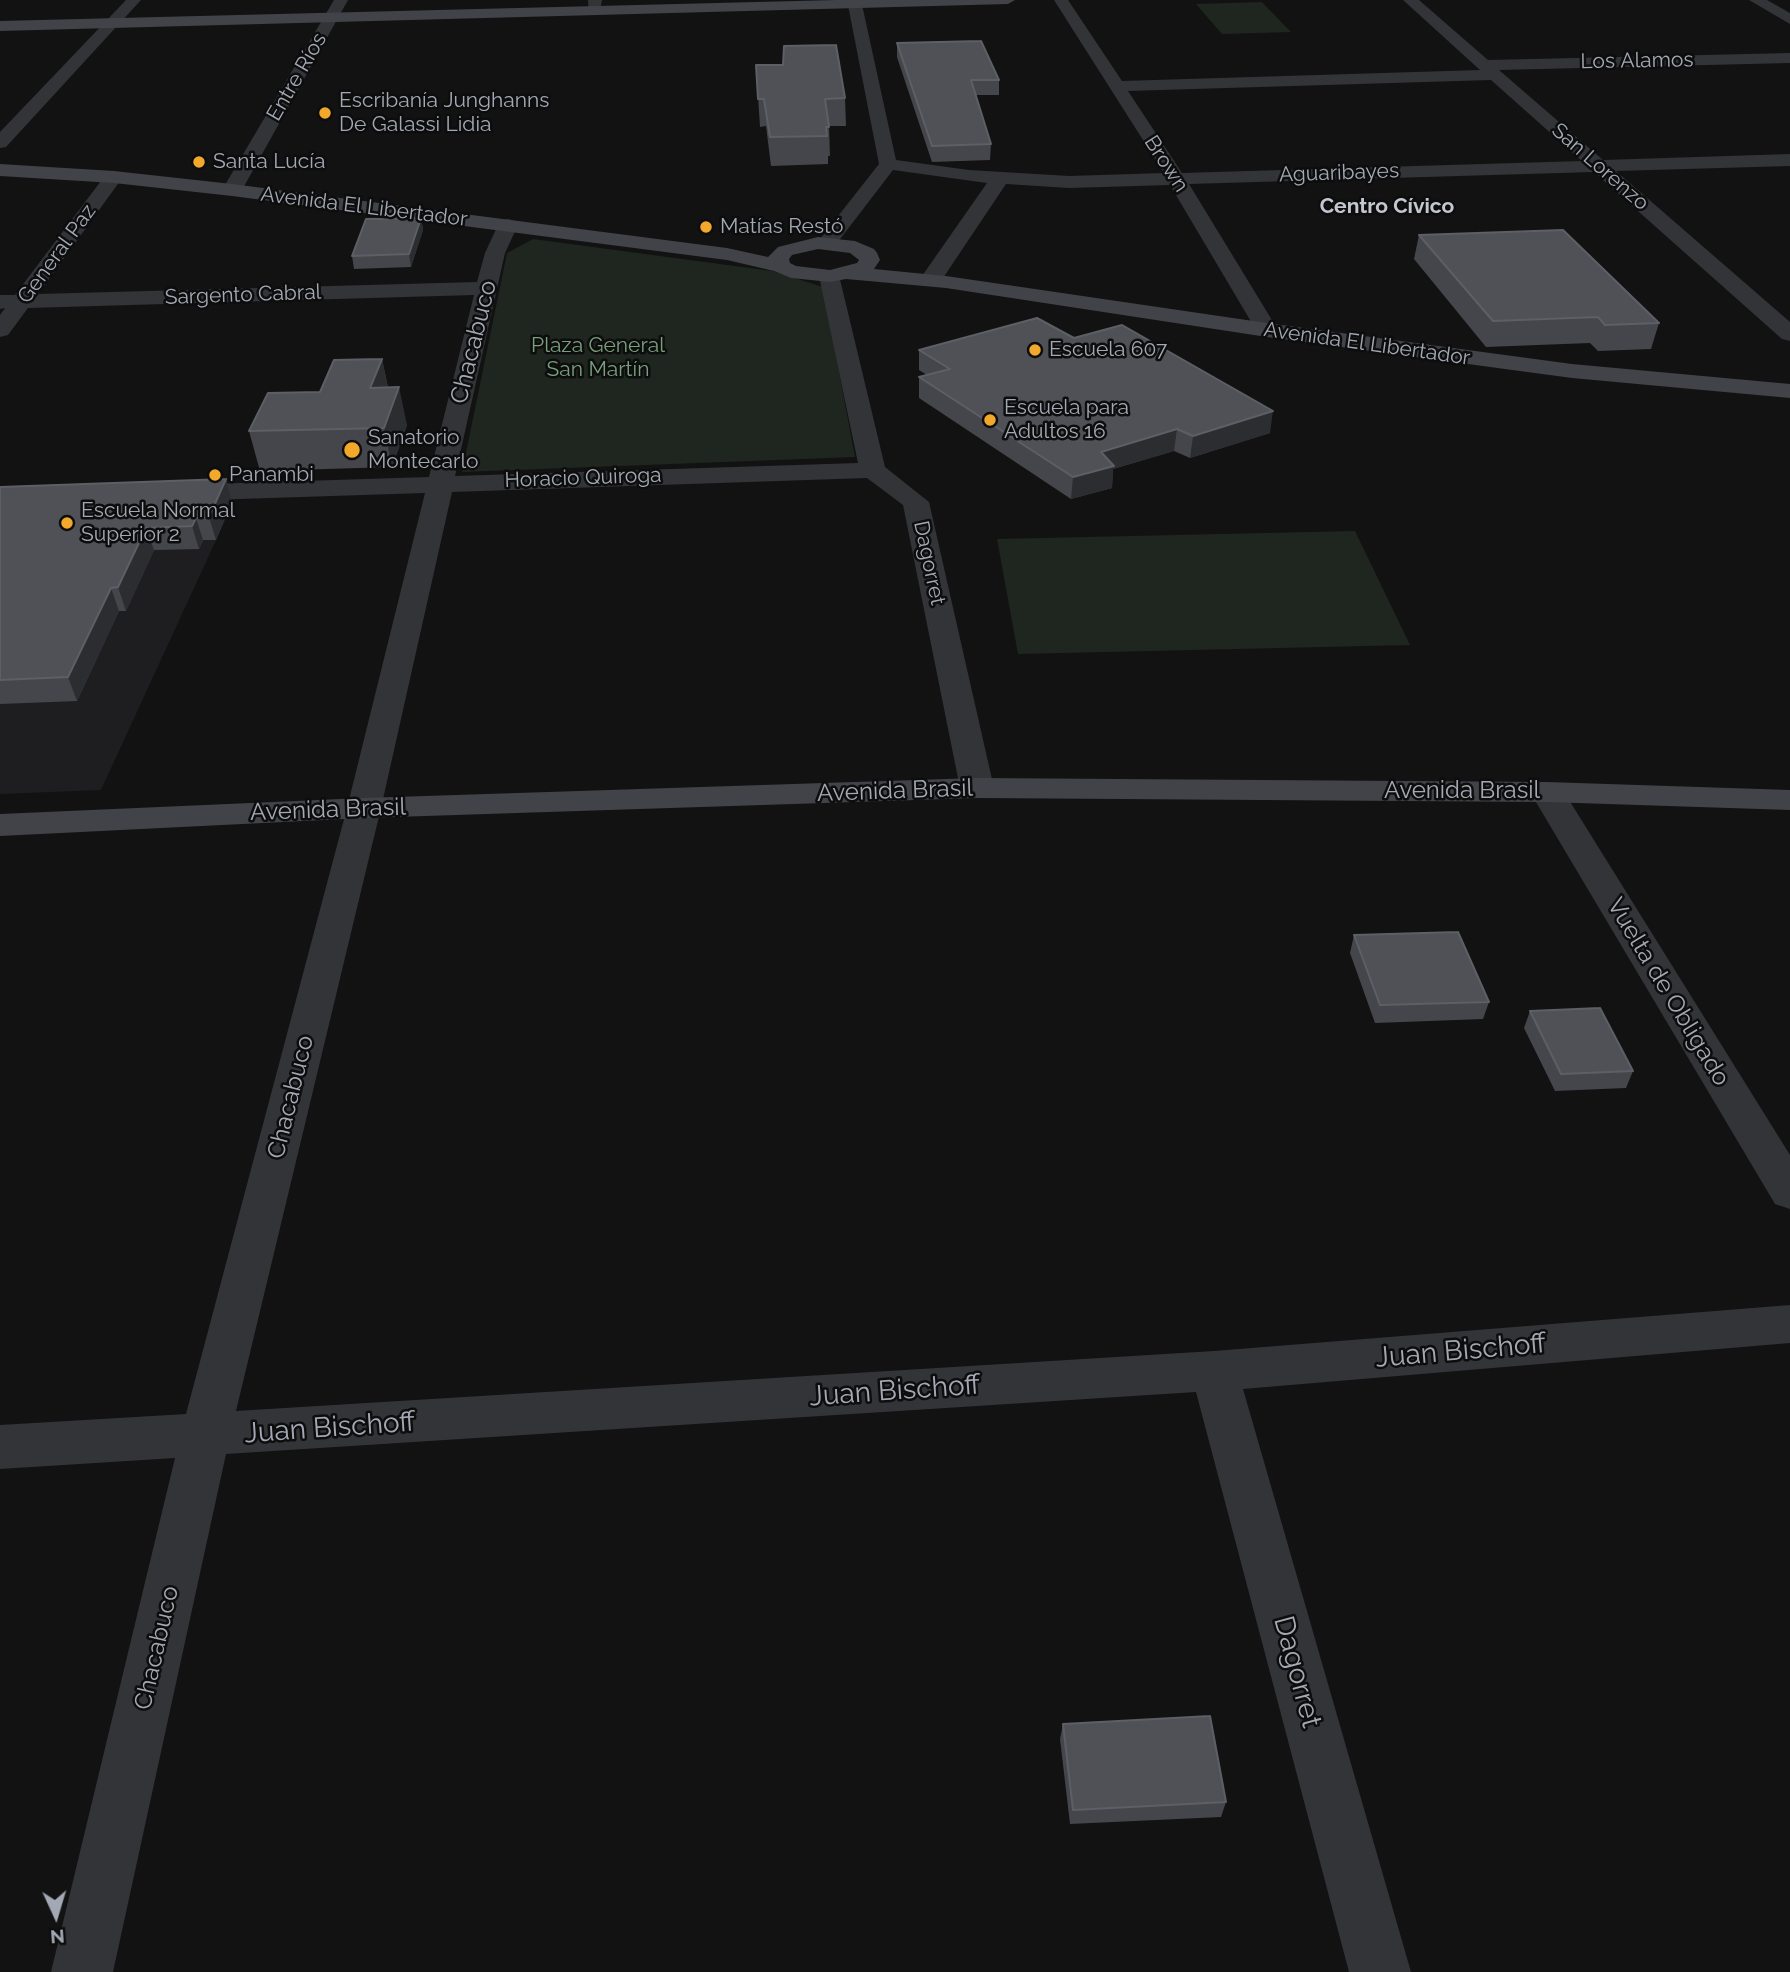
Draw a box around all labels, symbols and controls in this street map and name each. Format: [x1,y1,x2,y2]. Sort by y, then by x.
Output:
street label: Entre Ríos [262,29,332,125]
street label: Los Alamos [1580,47,1694,75]
place label: Escribanía Junghanns De Galassi Lidia [339,88,549,138]
marker: Escribanía Junghanns De Galassi Lidia [317,105,333,121]
street label: San Lorenzo [1546,118,1654,216]
street label: Brown [1138,131,1194,197]
place label: Santa Lucía [213,149,325,175]
marker: Santa Lucía [191,154,207,170]
street label: Aguaribayes [1278,158,1400,188]
street label: Avenida El Libertador [259,182,469,232]
district label: Centro Cívico [1320,194,1454,220]
street label: General Paz [13,199,101,309]
place label: Matías Restó [720,214,843,240]
marker: Matías Restó [698,219,714,235]
street label: Chacabuco [445,277,503,407]
street label: Sargento Cabral [164,280,322,310]
street label: Avenida El Libertador [1262,317,1472,371]
park label: Plaza General San Martín [531,333,665,383]
place label: Escuela 607 [1049,337,1167,363]
marker: Escuela 607 [1027,342,1043,358]
place label: Escuela para Adultos 16 [1004,395,1129,445]
marker: Escuela para Adultos 16 [982,412,998,428]
place label: Sanatorio Montecarlo [368,425,479,475]
marker: Sanatorio Montecarlo [342,440,362,460]
place label: Panambi [229,462,314,488]
street label: Horacio Quiroga [504,463,662,493]
marker: Panambi [207,467,223,483]
place label: Escuela Normal Superior 2 [81,498,235,548]
marker: Escuela Normal Superior 2 [59,515,75,531]
street label: Dagorret [908,519,950,607]
street label: Avenida Brasil [817,774,973,808]
street label: Avenida Brasil [1384,777,1540,805]
street label: Avenida Brasil [250,793,406,827]
street label: Vuelta de Obligado [1600,893,1736,1091]
street label: Chacabuco [262,1032,320,1162]
street label: Juan Bischoff [1374,1327,1548,1375]
street label: Juan Bischoff [808,1368,982,1414]
street label: Juan Bischoff [243,1405,417,1451]
street label: Chacabuco [129,1583,185,1713]
street label: Dagorret [1266,1613,1328,1731]
north arrow [21,1881,91,1951]
text: N [49,1925,65,1948]

